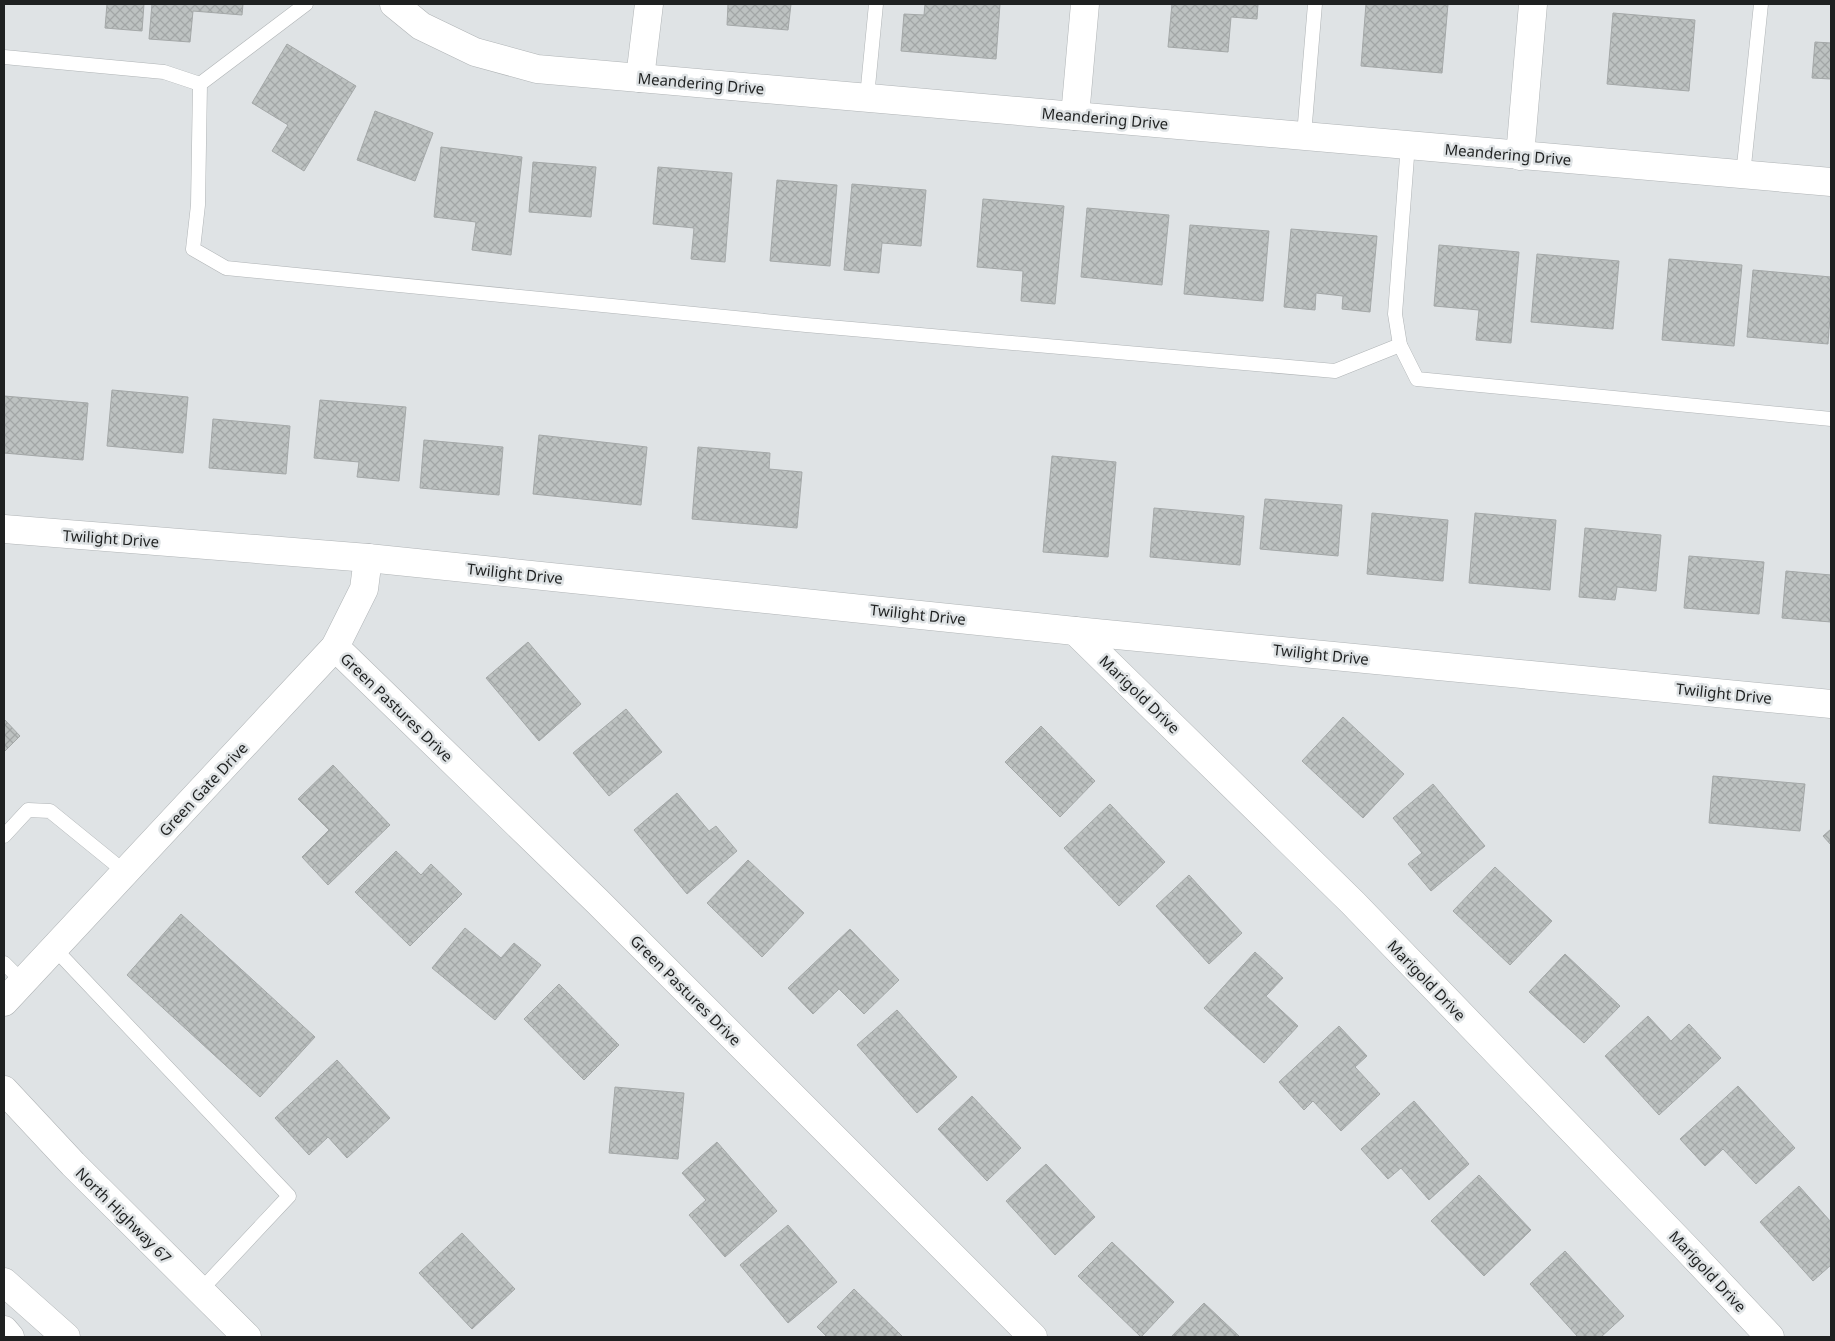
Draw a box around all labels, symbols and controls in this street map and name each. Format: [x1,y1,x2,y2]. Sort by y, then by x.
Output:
street label: Meandering Drive [637,68,765,98]
street label: Meandering Drive [1041,103,1169,133]
street label: Meandering Drive [1444,139,1572,169]
street label: Twilight Drive [62,525,160,551]
street label: Twilight Drive [466,558,564,588]
street label: Twilight Drive [869,599,967,629]
street label: Twilight Drive [1272,639,1370,669]
street label: Green Pastures Drive [337,648,457,766]
street label: Marigold Drive [1095,651,1185,737]
street label: Twilight Drive [1675,678,1773,708]
street label: Green Gate Drive [154,738,252,840]
street label: Green Pastures Drive [626,930,746,1050]
street label: Marigold Drive [1384,935,1470,1025]
street label: North Highway 67 [72,1163,176,1267]
street label: Marigold Drive [1665,1226,1751,1316]

